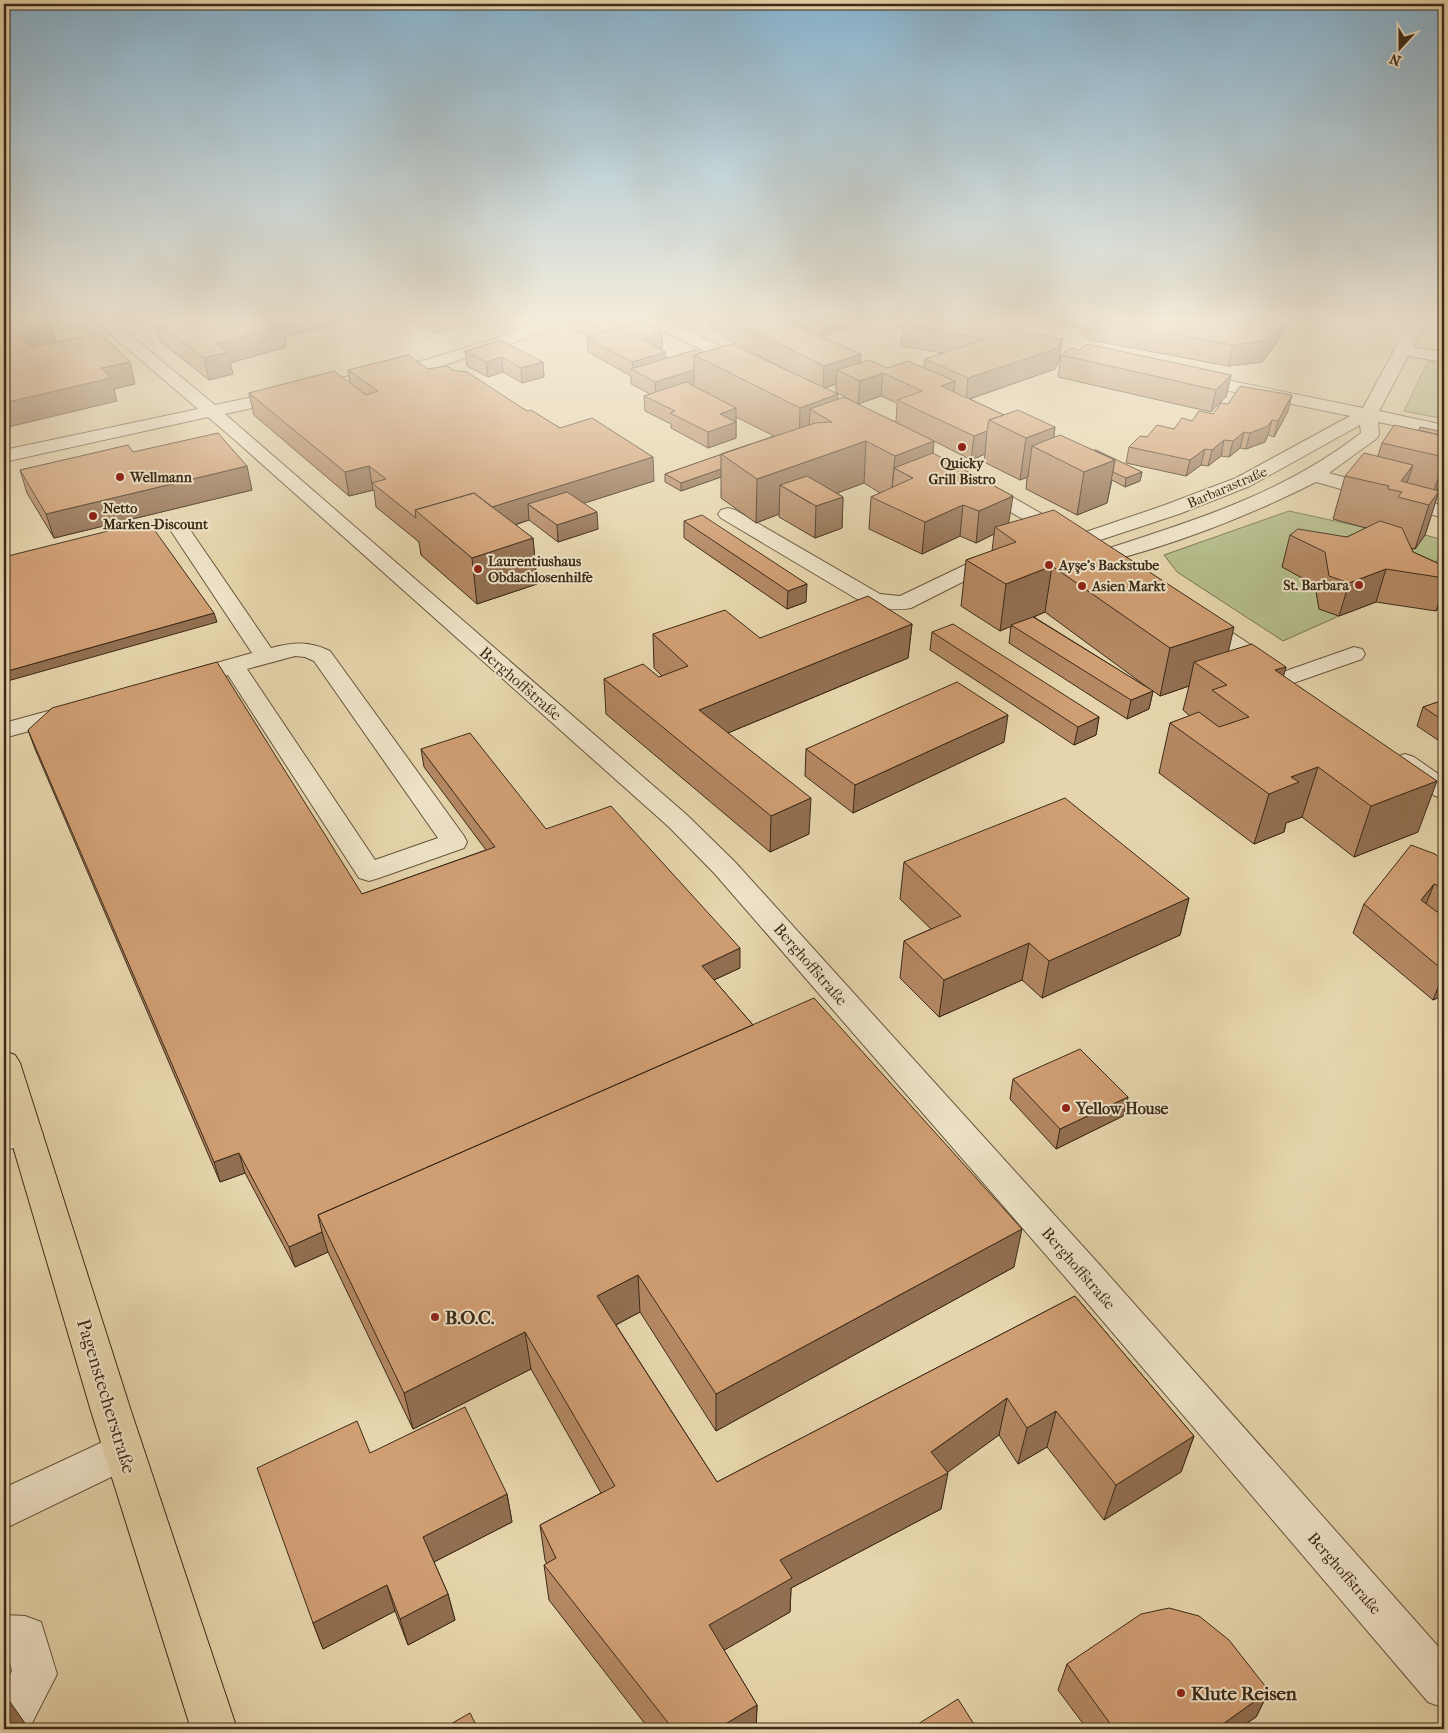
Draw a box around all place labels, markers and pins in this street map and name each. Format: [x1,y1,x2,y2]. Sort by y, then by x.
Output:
marker: Quicky Grill Bistro [956,441,968,453]
place label: Quicky Grill Bistro [928,455,996,488]
place label: Wellmann [129,469,193,486]
marker: Wellmann [114,471,126,483]
place label: Netto Marken-Discount [102,500,209,533]
marker: Netto Marken-Discount [87,510,99,522]
place label: Laurentiushaus Obdachlosenhilfe [488,553,593,586]
place label: Ayşe's Backstube [1058,557,1159,575]
marker: Ayşe's Backstube [1043,559,1055,571]
marker: Laurentiushaus Obdachlosenhilfe [472,563,484,575]
place label: St. Barbara [1283,577,1350,594]
place label: Asien Markt [1091,578,1167,595]
marker: St. Barbara [1353,579,1365,591]
marker: Asien Markt [1076,580,1088,592]
place label: Yellow House [1075,1099,1169,1118]
marker: Yellow House [1060,1102,1072,1114]
place label: B.O.C. [445,1307,495,1329]
marker: B.O.C. [429,1311,441,1323]
place label: Klute Reisen [1191,1683,1298,1705]
marker: Klute Reisen [1175,1687,1187,1699]

